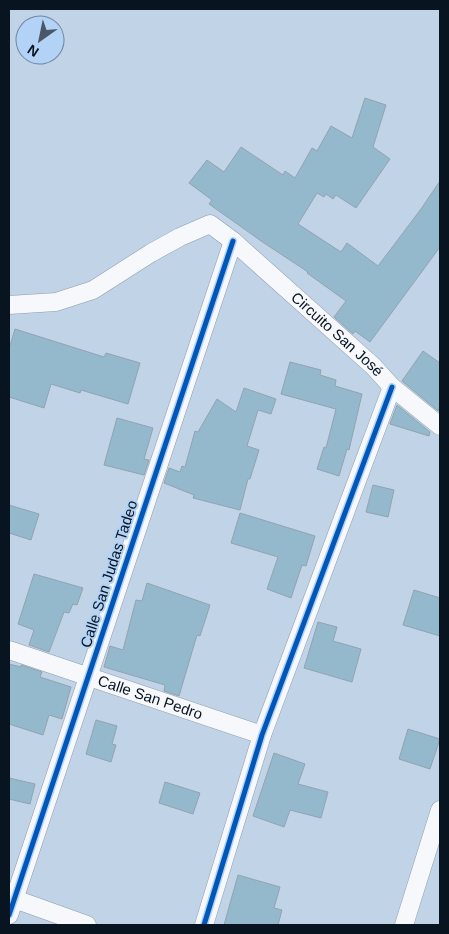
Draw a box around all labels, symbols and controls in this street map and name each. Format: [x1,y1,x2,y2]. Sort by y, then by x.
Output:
north arrow [15,15,65,65]
text: N [24,41,42,60]
street label: Circuito San José [288,288,387,379]
street label: Calle San Judas Tadeo [77,498,140,650]
street label: Calle San Pedro [96,672,205,722]

